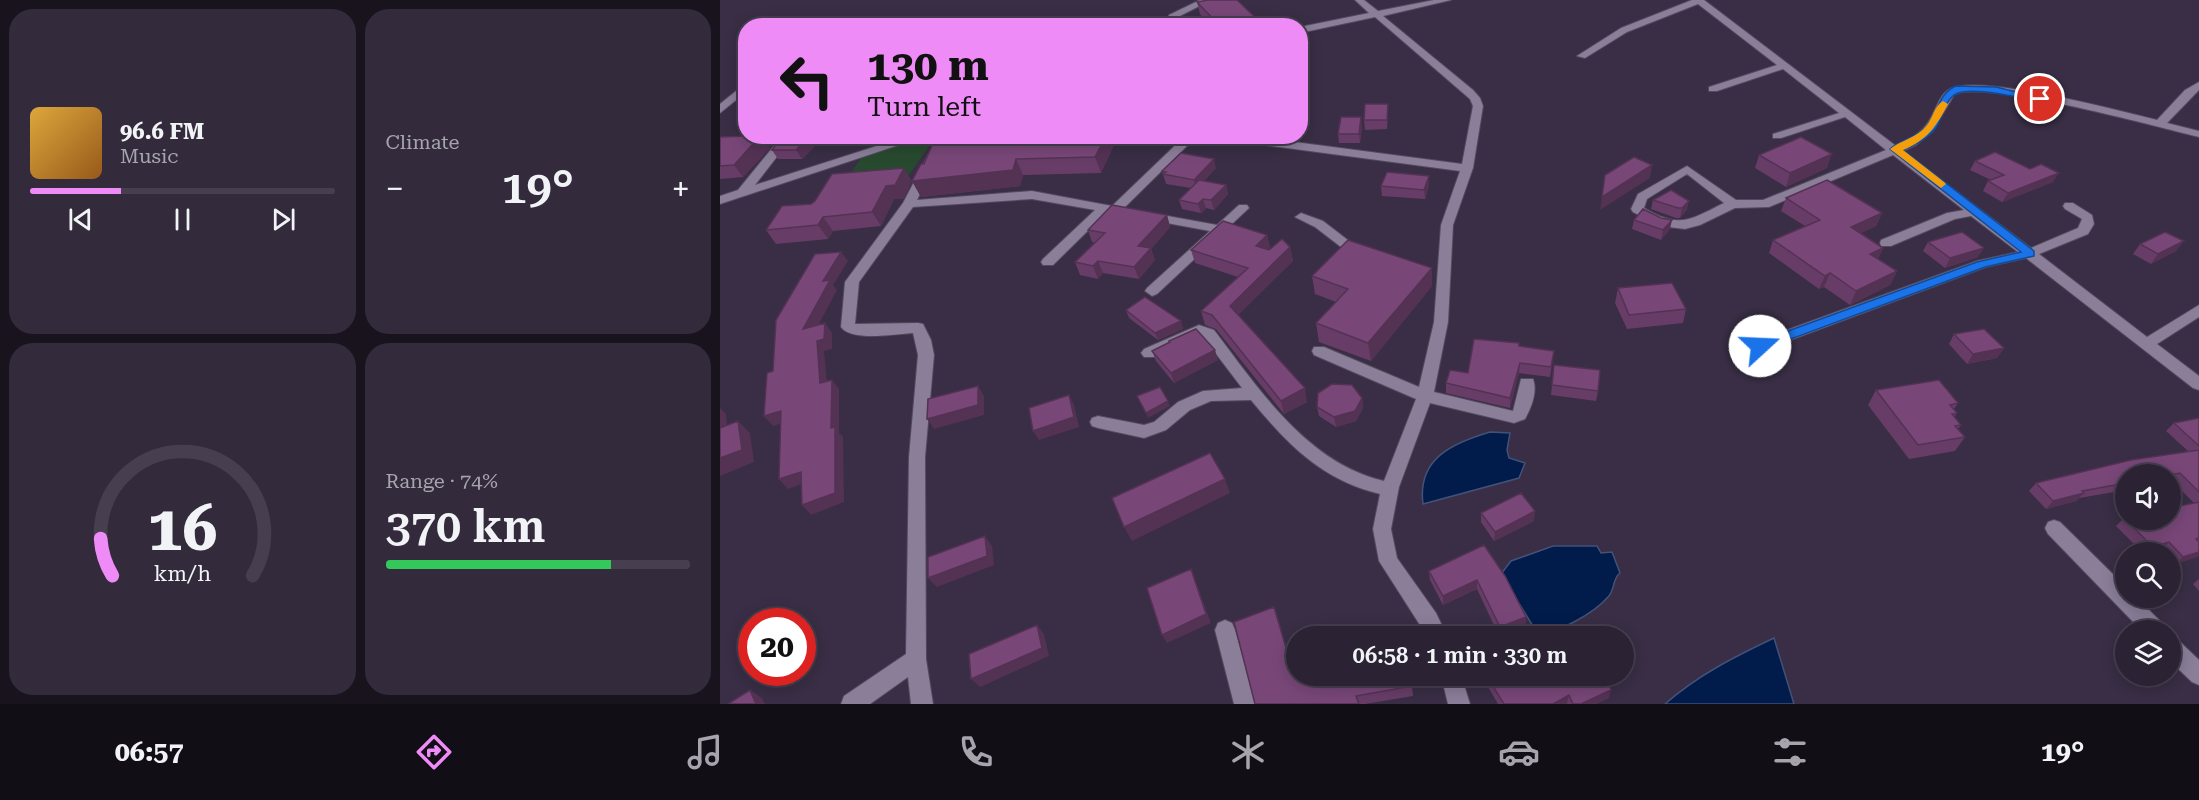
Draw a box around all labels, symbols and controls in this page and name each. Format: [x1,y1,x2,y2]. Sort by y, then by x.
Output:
text: 130 m [867,41,989,90]
icon: left [768,42,846,120]
pin [2014,73,2065,124]
icon: arrive [2023,82,2056,115]
text: Turn left [867,91,981,123]
text: 96.6 FM [120,119,204,144]
text: Climate [386,130,460,154]
text: Music [120,144,179,168]
text: 19° [501,161,574,214]
text: − [386,169,404,208]
text: + [672,169,690,208]
icon: previous [64,203,97,236]
icon: pause [166,203,199,236]
icon: next [267,203,300,236]
position arrow [1728,314,1792,378]
map controls [2115,464,2181,686]
button: sound [2115,464,2181,530]
text: Range · 74% [386,469,498,493]
text: 16 [147,492,217,565]
text: 370 km [386,500,545,553]
button: search [2115,542,2181,608]
text: km/h [154,561,211,586]
speed limit sign: 20 [738,608,816,686]
button: layers [2115,620,2181,686]
text: 06:58 · 1 min · 330 m [1353,643,1567,668]
icon: directions [413,731,455,773]
icon: music [684,731,726,773]
icon: phone [955,731,997,773]
icon: climate [1227,731,1269,773]
icon: car [1498,731,1540,773]
icon: filters [1769,731,1811,773]
text: 06:57 [115,736,184,768]
text: 19° [2041,736,2084,768]

